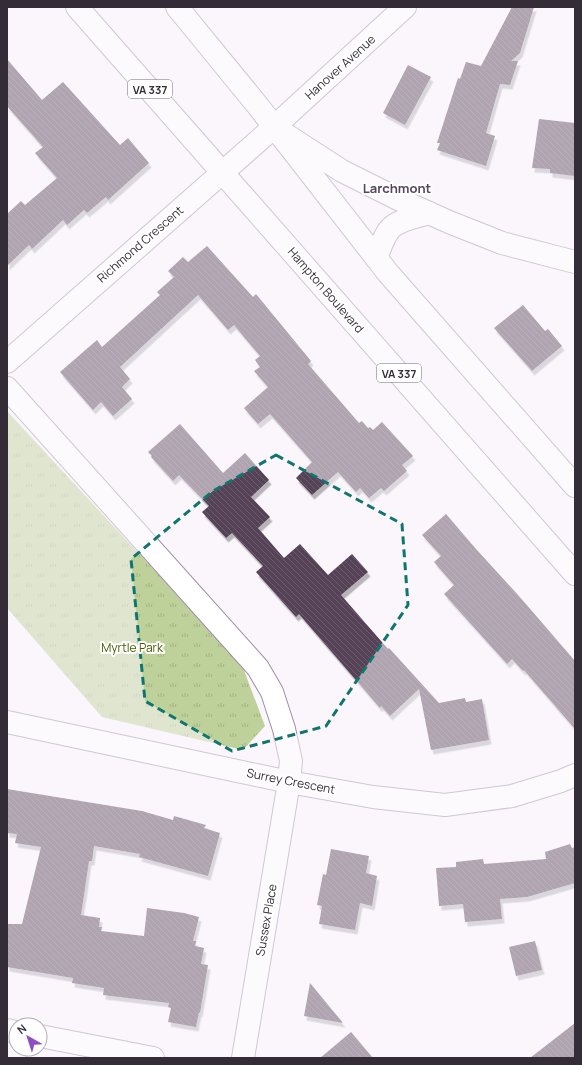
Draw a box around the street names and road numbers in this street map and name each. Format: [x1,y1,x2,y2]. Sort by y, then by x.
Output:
street label: Hanover Avenue [301,31,379,103]
road number: VA 337 [128,80,172,98]
street label: Richmond Crescent [93,202,187,286]
street label: Hampton Boulevard [284,244,368,336]
road number: VA 337 [377,364,421,382]
street label: Surrey Crescent [245,764,337,798]
street label: Sussex Place [251,883,281,957]

